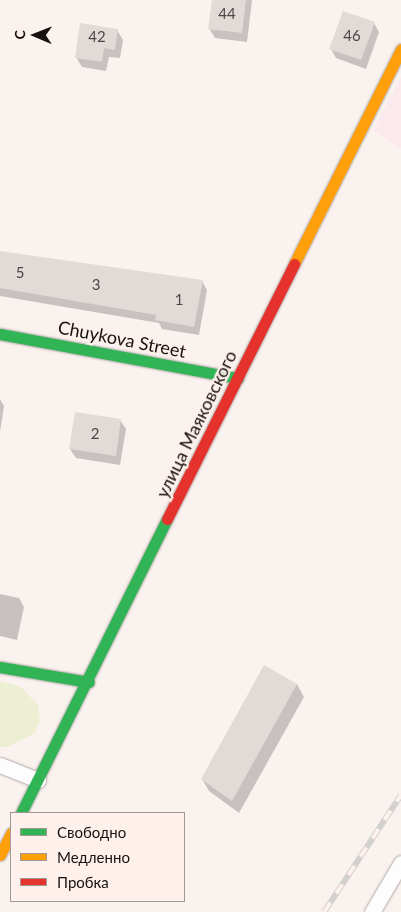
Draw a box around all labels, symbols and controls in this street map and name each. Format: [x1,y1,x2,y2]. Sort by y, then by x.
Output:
house number: 44 [218,5,236,23]
north arrow [10,10,60,60]
house number: 46 [343,27,361,45]
house number: 42 [88,28,106,46]
text: С [11,30,28,40]
house number: 5 [16,264,24,282]
house number: 3 [92,276,100,294]
house number: 1 [175,291,183,309]
street label: Chuykova Street [56,316,188,362]
street label: улица Маяковского [151,347,241,501]
house number: 2 [91,425,99,443]
legend [10,812,185,902]
text: Свободно [57,823,126,841]
text: Медленно [57,848,130,866]
text: Пробка [57,873,109,891]

